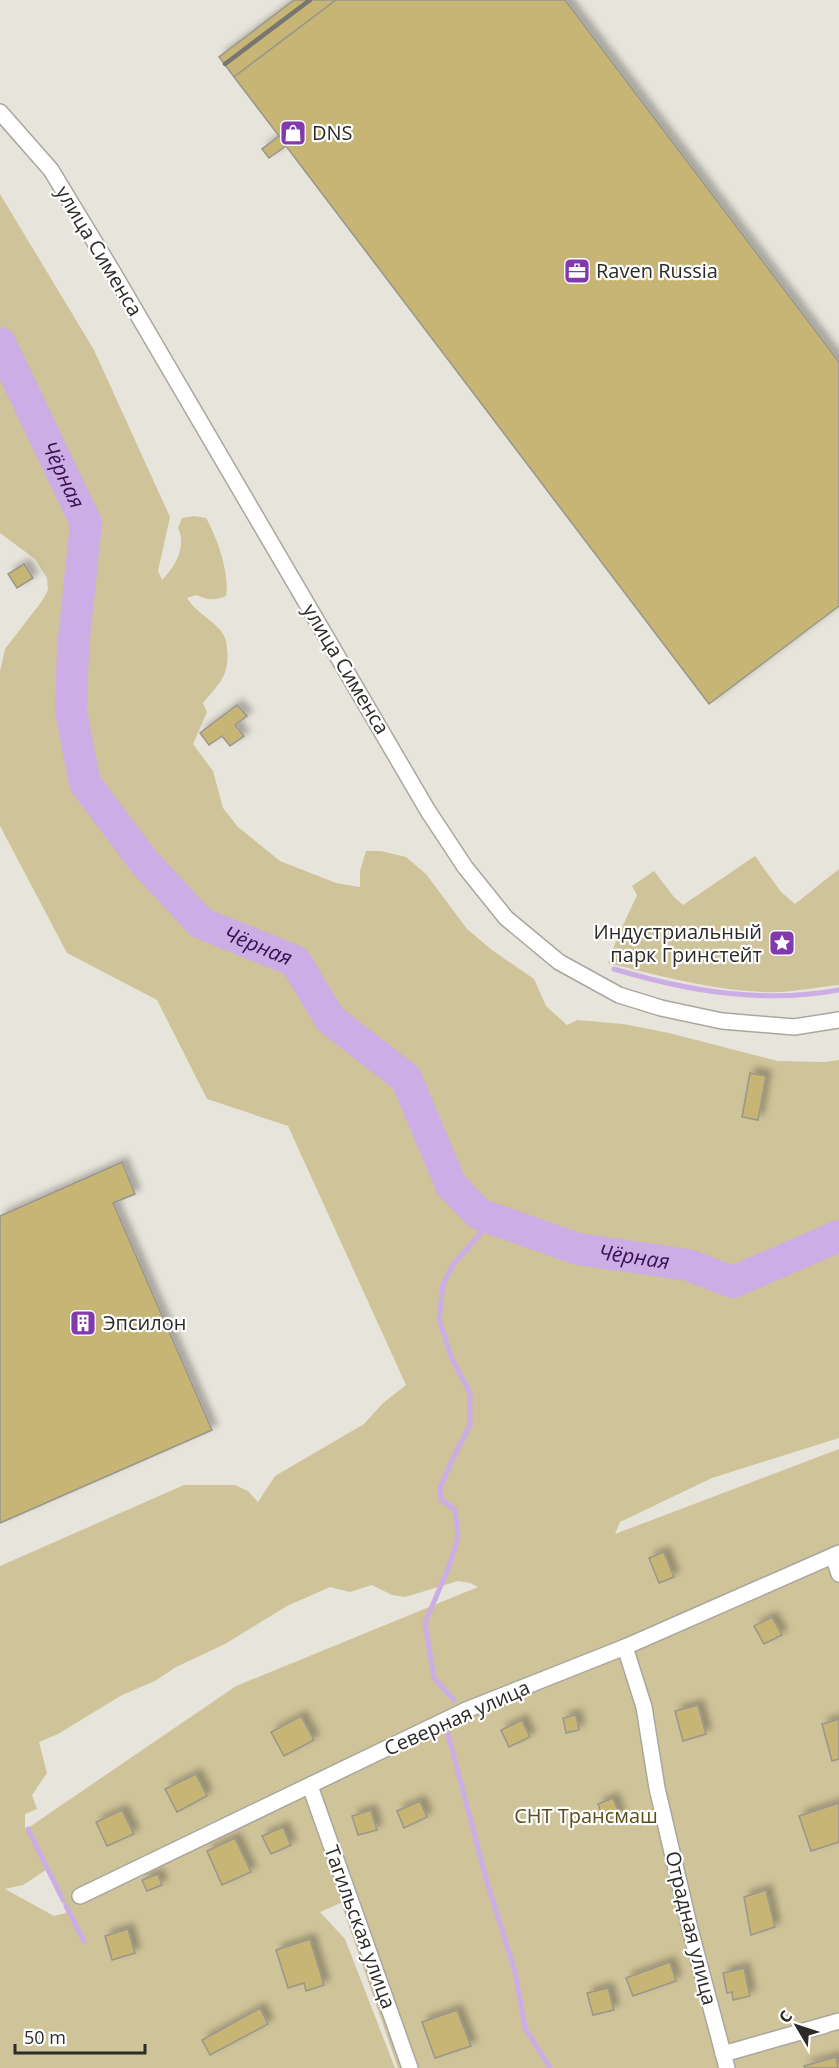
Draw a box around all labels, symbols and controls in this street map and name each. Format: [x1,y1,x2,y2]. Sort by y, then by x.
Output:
shop icon: DNS [278,118,308,148]
place label: DNS [312,119,353,146]
street label: улица Сименса [50,181,149,321]
office icon: Raven Russia [562,256,592,286]
place label: Raven Russia [596,257,718,284]
water label: Чёрная [36,436,92,513]
street label: улица Сименса [297,599,396,739]
place label: Индустриальный парк Гринстейт [594,918,762,968]
water label: Чёрная [220,919,297,971]
place icon: Индустриальный парк Гринстейт [767,928,797,958]
water label: Чёрная [597,1237,672,1275]
building icon: Эпсилон [68,1308,98,1338]
place label: Эпсилон [103,1309,186,1336]
street label: Северная улица [380,1673,534,1762]
park label: СНТ Трансмаш [514,1802,658,1829]
street label: Тагильская улица [318,1841,403,2012]
street label: Отрадная улица [659,1848,724,2008]
north arrow [767,1996,827,2056]
text: С [774,2006,797,2027]
scale bar [15,2017,146,2055]
text: 50 m [24,2025,66,2049]

